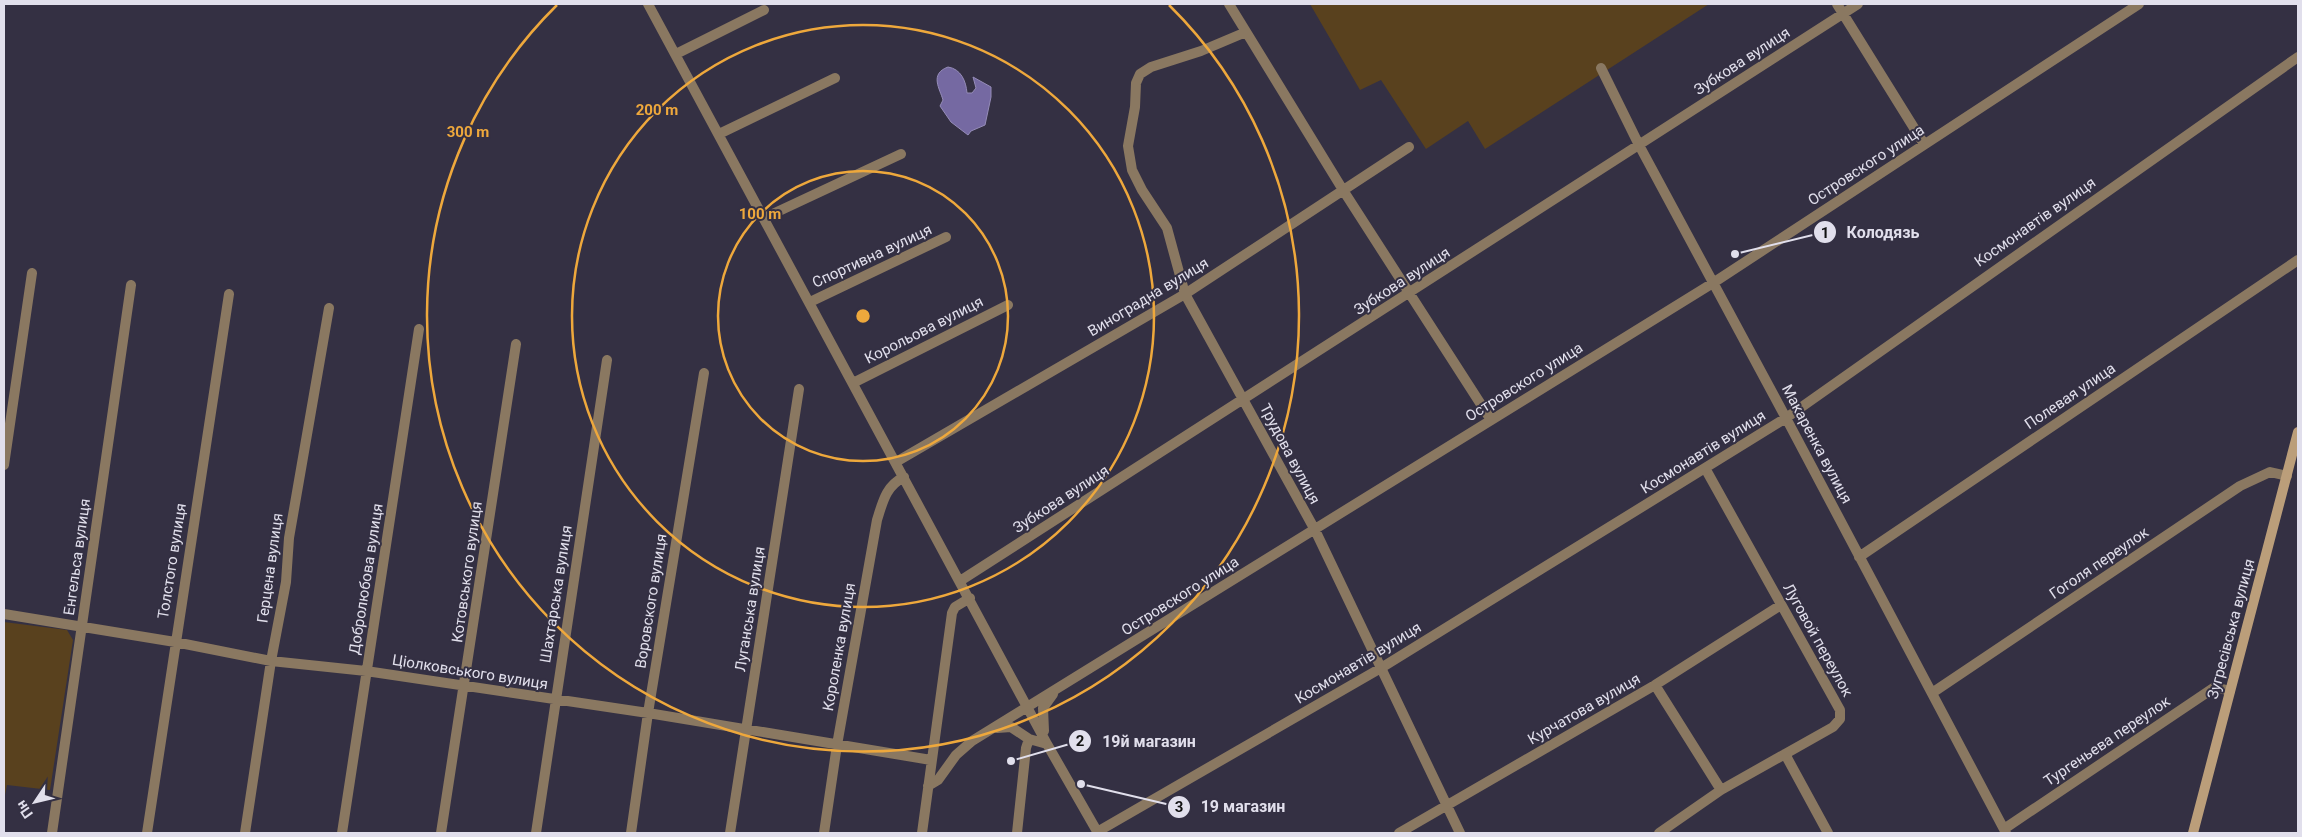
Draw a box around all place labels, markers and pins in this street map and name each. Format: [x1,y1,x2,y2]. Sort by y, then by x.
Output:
callout: Колодязь [1812,217,1930,248]
centre of rings [854,307,872,325]
callout: 19й магазин [1068,725,1206,756]
callout: 19 магазин [1166,791,1296,822]

